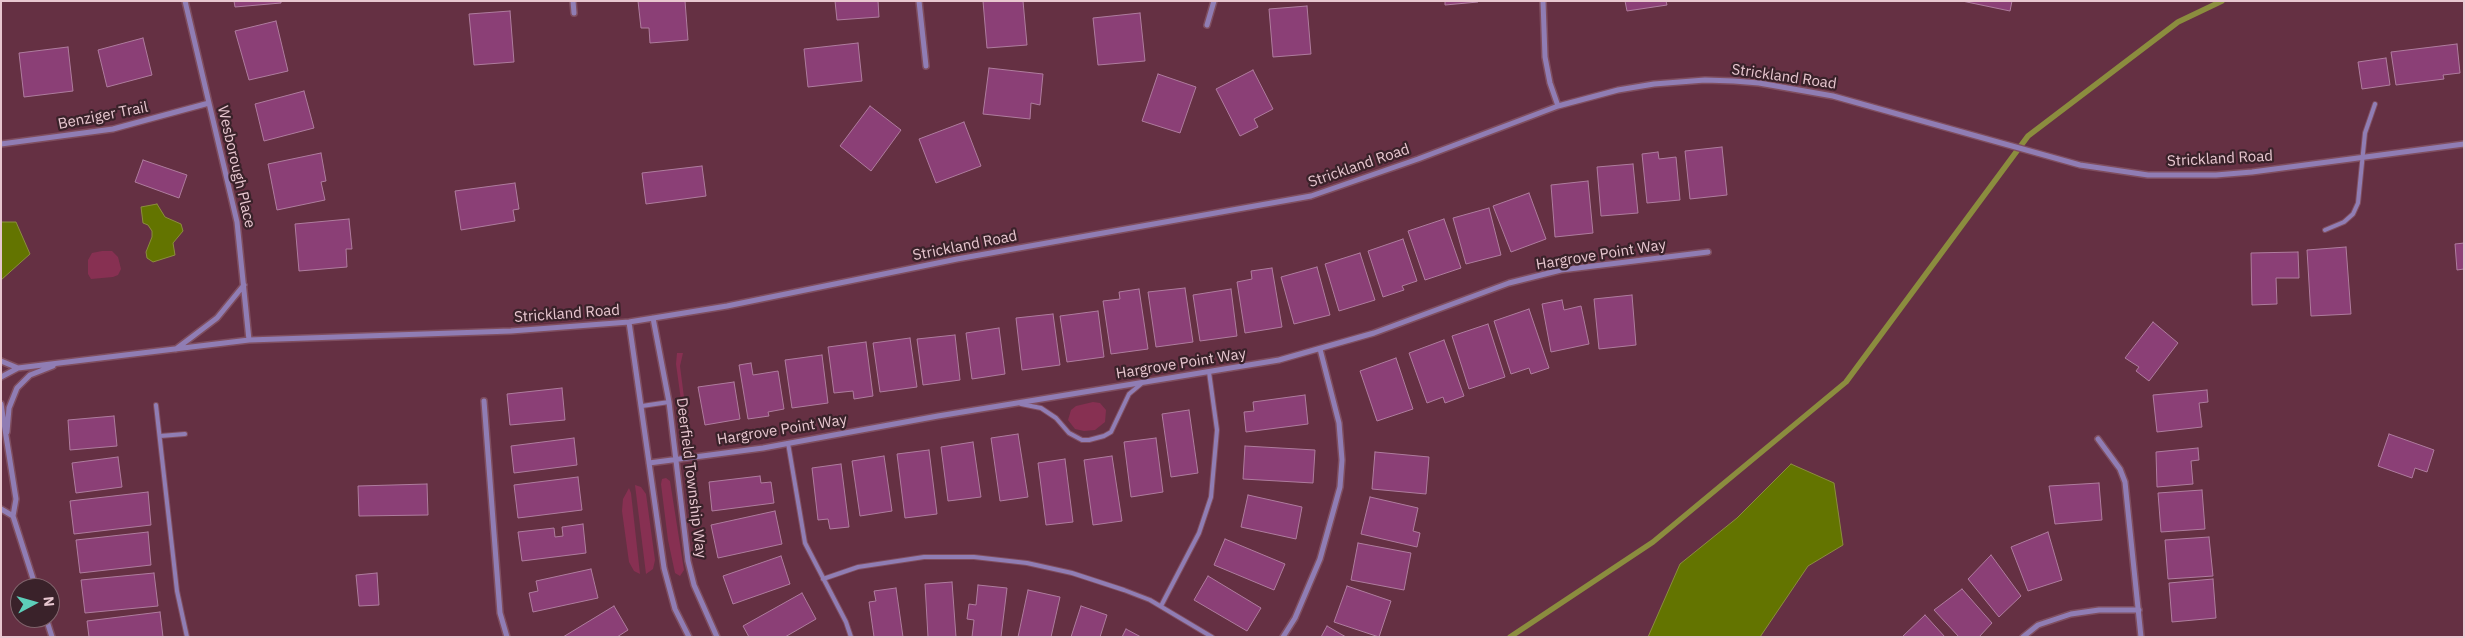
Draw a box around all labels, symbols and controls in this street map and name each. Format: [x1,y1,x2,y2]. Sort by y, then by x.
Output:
street label: Strickland Road [1730,61,1838,93]
street label: Benziger Trail [56,98,150,134]
street label: Wesborough Place [213,104,259,230]
street label: Strickland Road [1306,140,1412,192]
street label: Strickland Road [2167,147,2273,171]
street label: Strickland Road [911,227,1019,265]
street label: Hargrove Point Way [1535,236,1667,274]
street label: Strickland Road [513,301,621,327]
street label: Hargrove Point Way [1115,345,1247,383]
street label: Deerfield Township Way [672,397,710,559]
street label: Hargrove Point Way [716,411,848,449]
north arrow [10,578,60,628]
text: N [39,596,58,608]

